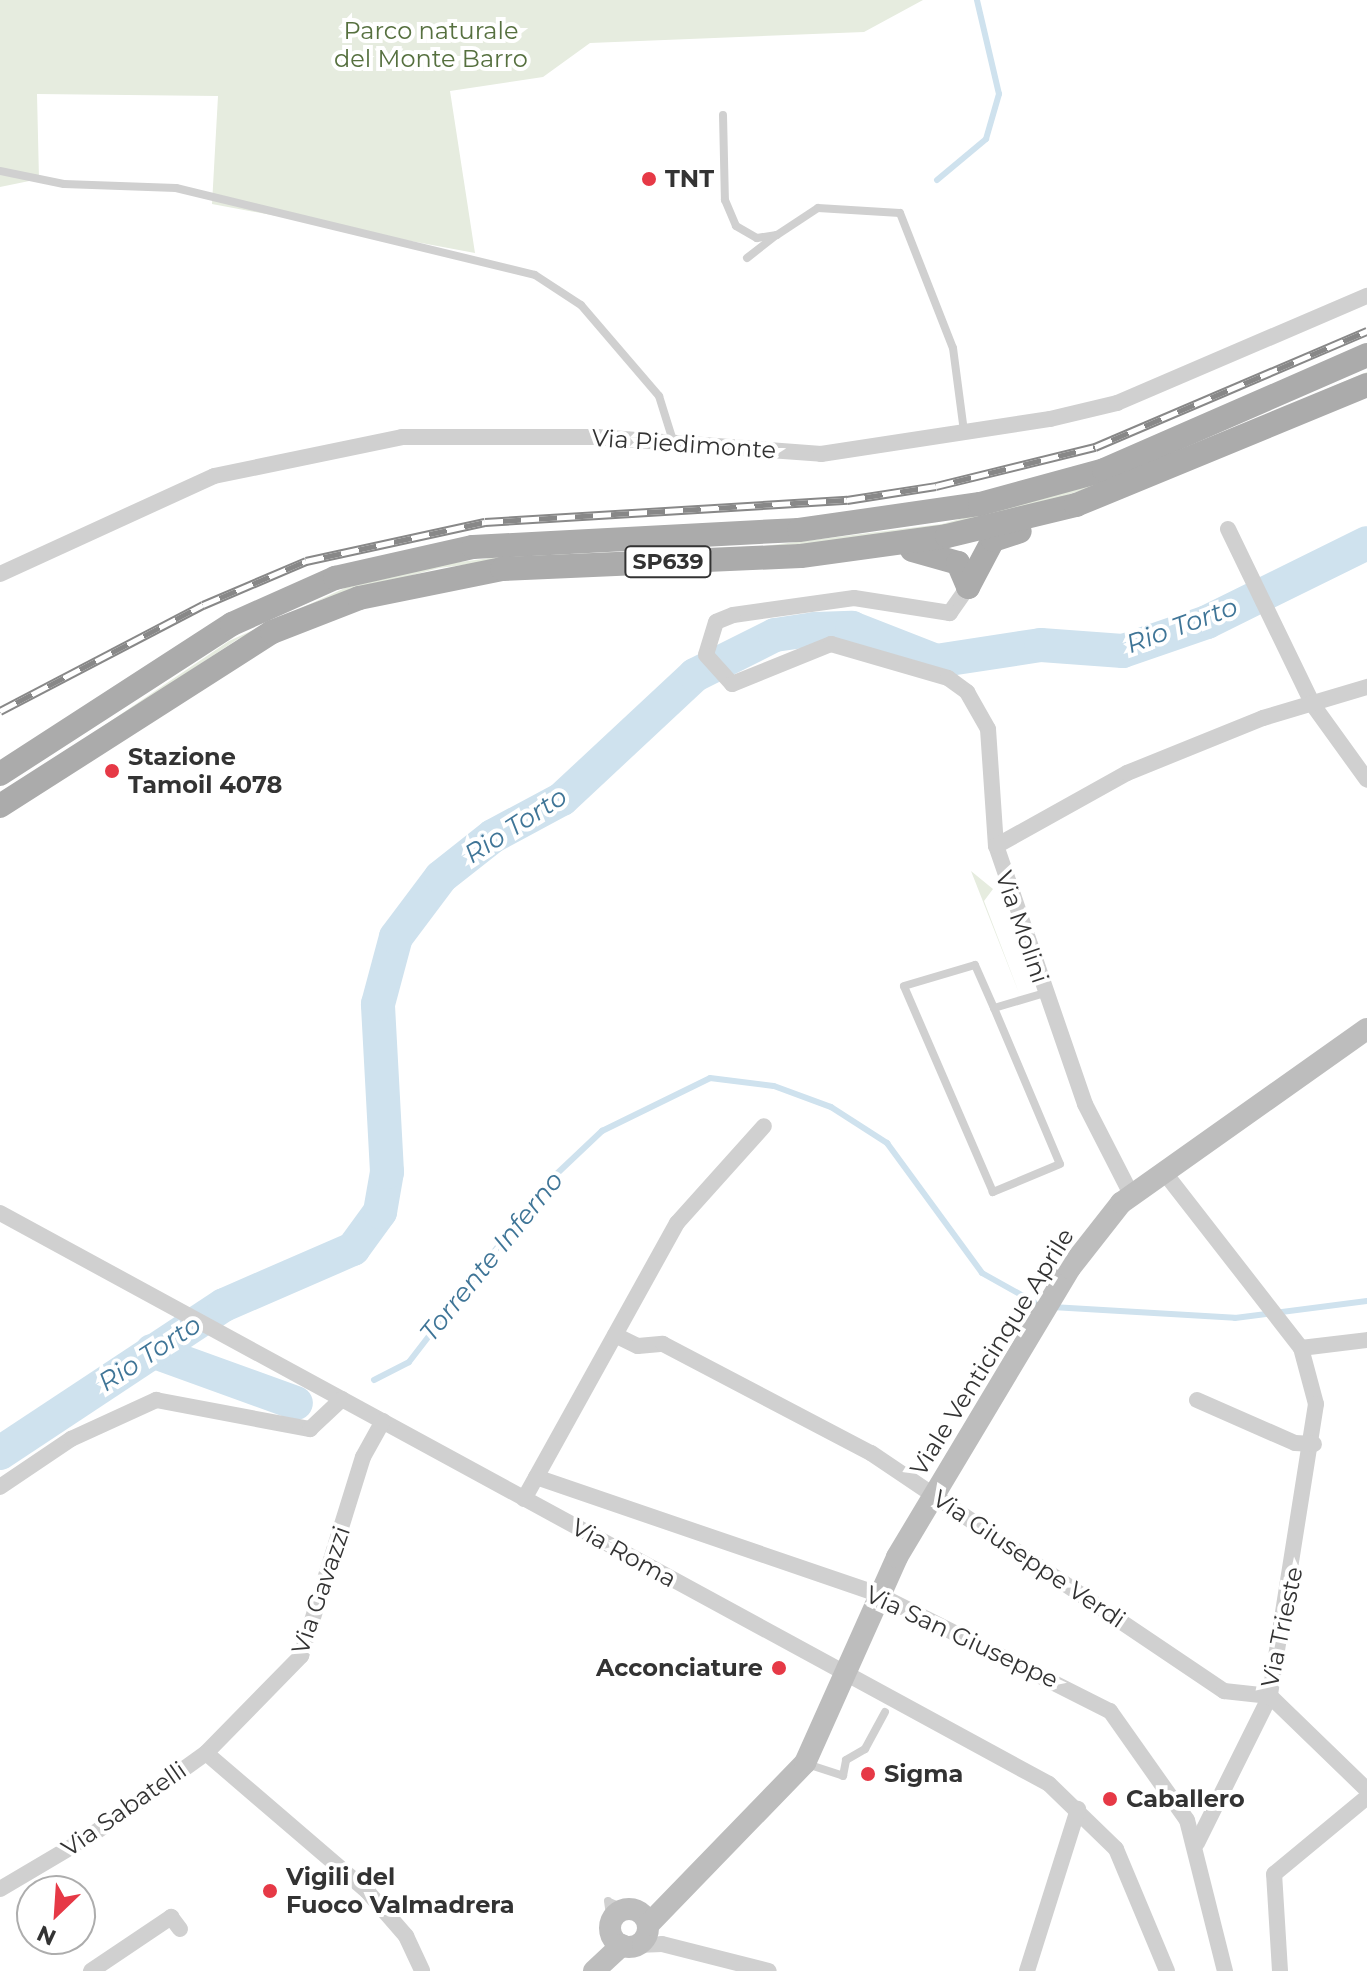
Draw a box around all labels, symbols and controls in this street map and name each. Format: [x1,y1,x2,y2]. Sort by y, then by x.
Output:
park label: Parco naturale del Monte Barro [334,17,528,73]
place label: TNT [665,165,714,193]
marker: TNT [640,170,658,188]
street label: Via Piedimonte [591,423,777,465]
road number: SP639 [624,544,712,580]
water label: Rio Torto [1122,592,1242,660]
place label: Stazione Tamoil 4078 [128,743,282,799]
marker: Stazione Tamoil 4078 [103,762,121,780]
water label: Rio Torto [459,781,573,871]
street label: Via Molini [989,867,1055,987]
water label: Torrente Inferno [414,1166,570,1348]
street label: Viale Venticinque Aprile [904,1223,1080,1481]
water label: Rio Torto [93,1309,207,1399]
street label: Via Giuseppe Verdi [927,1484,1131,1634]
street label: Via Roma [567,1512,681,1594]
street label: Via Gavazzi [286,1522,356,1658]
street label: Via Trieste [1255,1564,1309,1690]
street label: Via San Giuseppe [861,1580,1063,1694]
place label: Acconciature [596,1654,763,1682]
marker: Acconciature [770,1659,788,1677]
street label: Via Sabatelli [56,1755,192,1863]
place label: Sigma [884,1760,963,1788]
marker: Sigma [859,1765,877,1783]
place label: Caballero [1126,1785,1245,1813]
marker: Caballero [1101,1790,1119,1808]
place label: Vigili del Fuoco Valmadrera [286,1863,515,1919]
north arrow [16,1875,96,1955]
marker: Vigili del Fuoco Valmadrera [261,1882,279,1900]
text: N [33,1919,60,1951]

